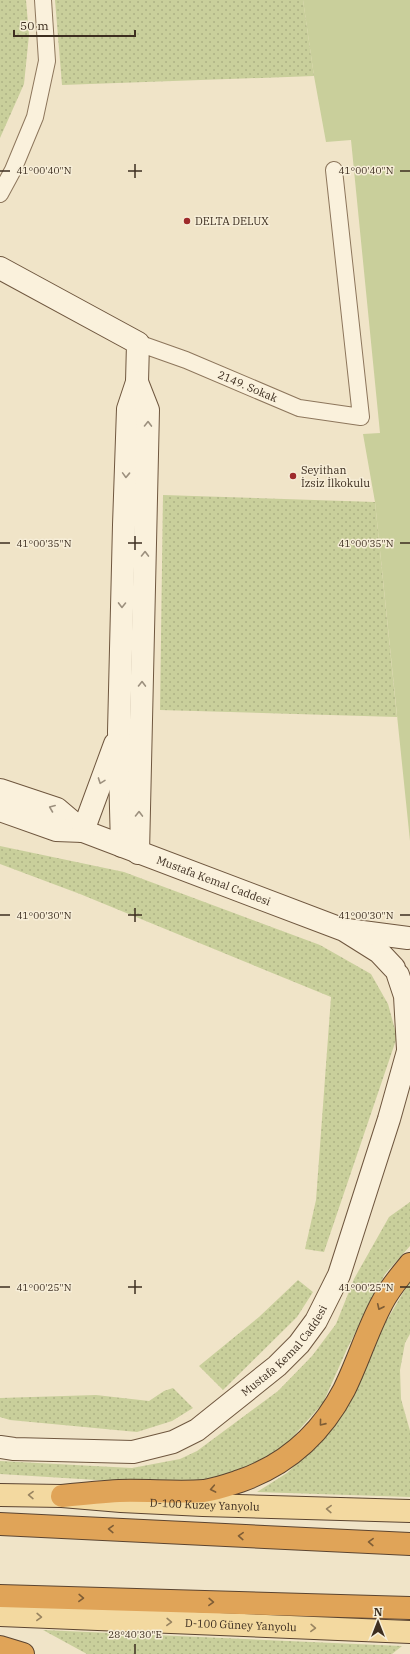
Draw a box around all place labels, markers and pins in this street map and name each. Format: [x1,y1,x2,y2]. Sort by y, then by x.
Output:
place label: DELTA DELUX [195,214,269,228]
marker: DELTA DELUX [182,216,192,226]
place label: Seyithan İzsiz İlkokulu [301,463,370,490]
marker: Seyithan İzsiz İlkokulu [288,471,298,481]

